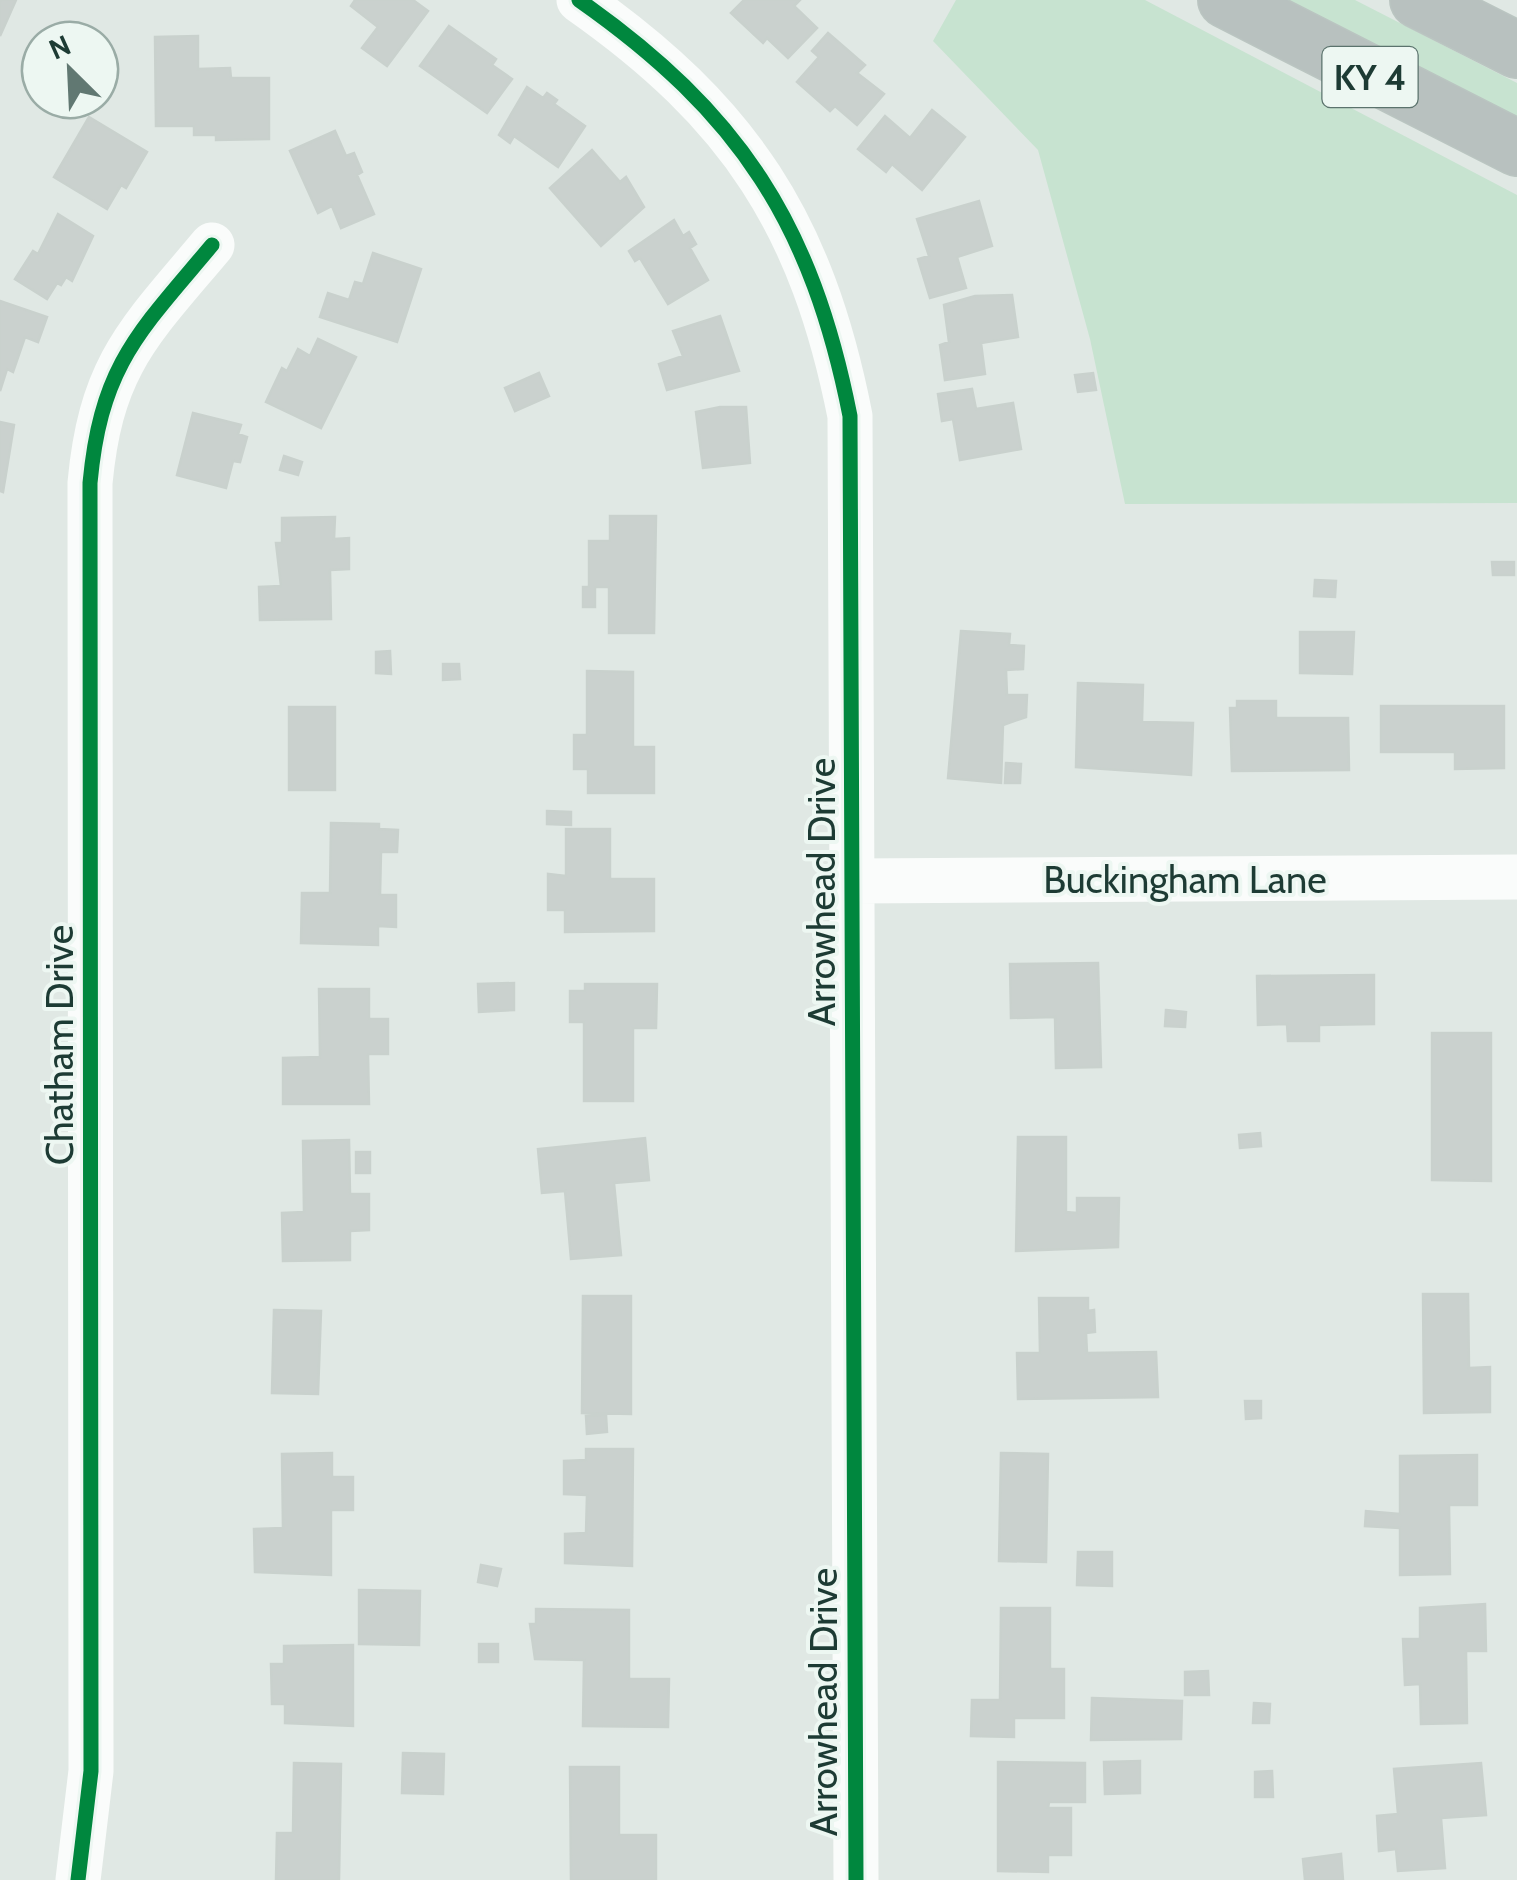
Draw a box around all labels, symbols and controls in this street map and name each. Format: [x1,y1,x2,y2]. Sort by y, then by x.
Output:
north arrow [20,20,120,120]
text: N [44,28,76,67]
road number: KY 4 [1322,47,1418,107]
street label: Arrowhead Drive [798,758,845,1026]
street label: Buckingham Lane [1043,856,1327,903]
street label: Chatham Drive [36,925,83,1165]
street label: Arrowhead Drive [800,1568,847,1836]

